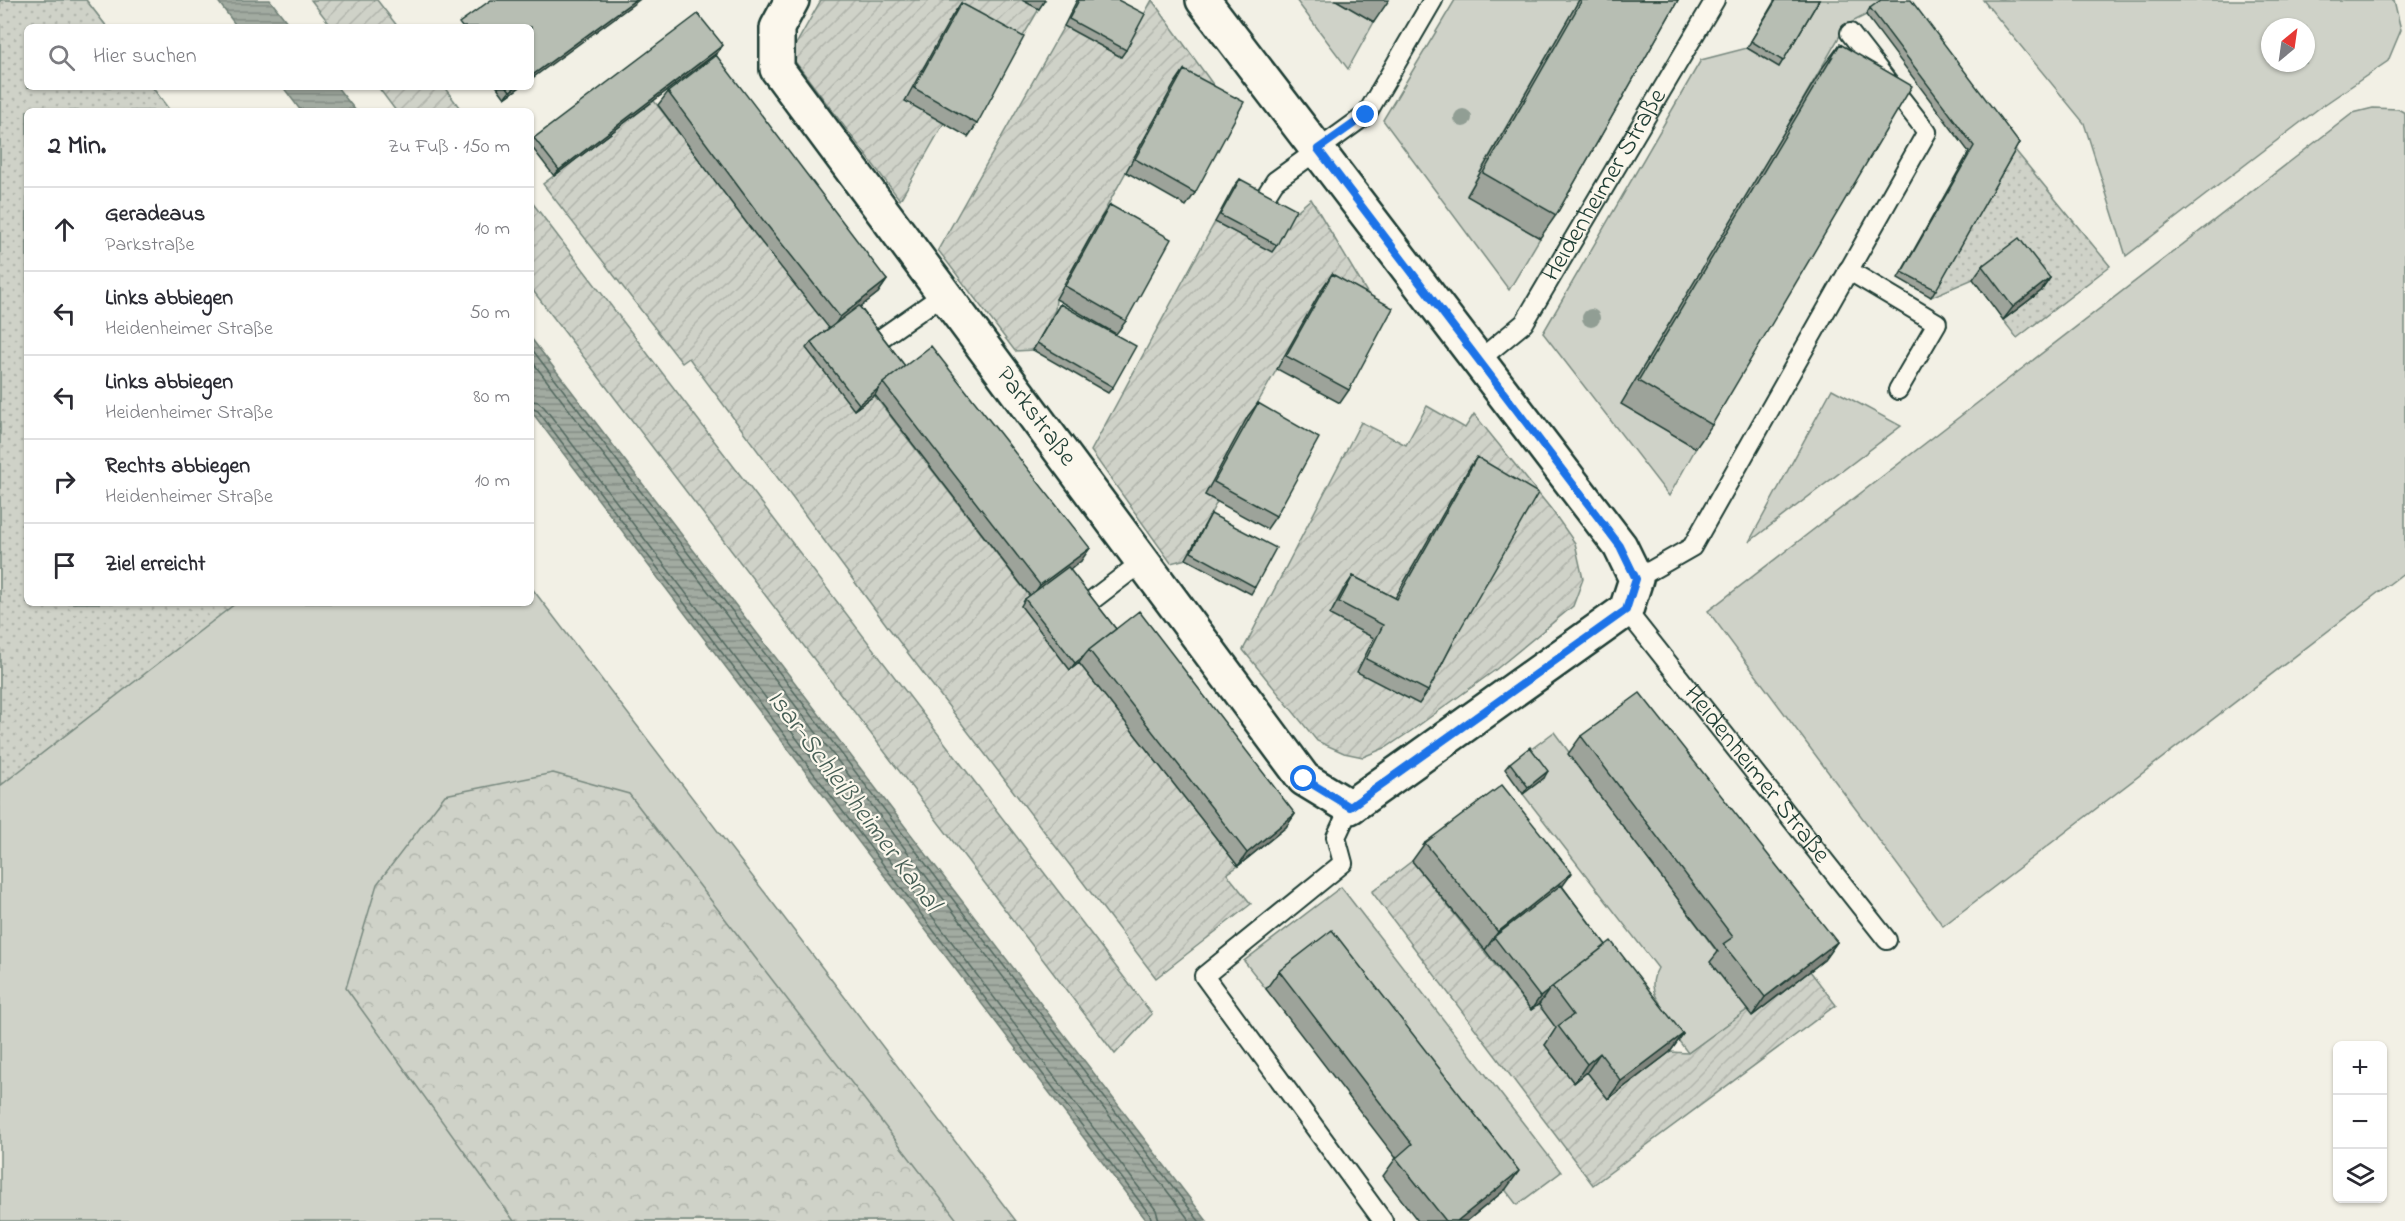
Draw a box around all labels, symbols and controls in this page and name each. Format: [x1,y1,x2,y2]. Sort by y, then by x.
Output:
north arrow [2261,18,2315,72]
search box [24,24,534,90]
icon: search [45,41,78,74]
text: Hier suchen [93,41,197,73]
street label: Heidenheimer Straße [1533,81,1677,289]
route end [1352,101,1378,127]
text: 2 Min. [48,128,106,166]
text: Zu Fuß · 150 m [388,133,510,162]
text: Geradeaus [105,199,205,231]
icon: ahead [48,213,81,246]
text: 10 m [474,215,510,244]
text: Parkstraße [105,231,194,260]
text: Links abbiegen [105,283,233,315]
icon: left [48,297,81,330]
text: 50 m [469,299,510,328]
text: Heidenheimer Straße [105,315,273,344]
street label: Parkstraße [985,359,1085,475]
text: Links abbiegen [105,367,233,399]
icon: left [48,381,81,414]
text: 80 m [473,383,510,412]
text: Heidenheimer Straße [105,399,273,428]
text: Rechts abbiegen [105,451,250,483]
icon: right [48,465,81,498]
text: 10 m [474,467,510,496]
text: Heidenheimer Straße [105,483,273,512]
icon: arrive [48,549,81,582]
text: Ziel erreicht [105,549,205,581]
street label: Heidenheimer Straße [1674,677,1839,872]
water label: Isar-Schleißheimer Kanal [756,682,952,923]
route start [1290,765,1316,791]
map controls [2333,1041,2387,1203]
button: + [2333,1041,2387,1095]
button: − [2333,1095,2387,1149]
button: layers [2333,1149,2387,1203]

